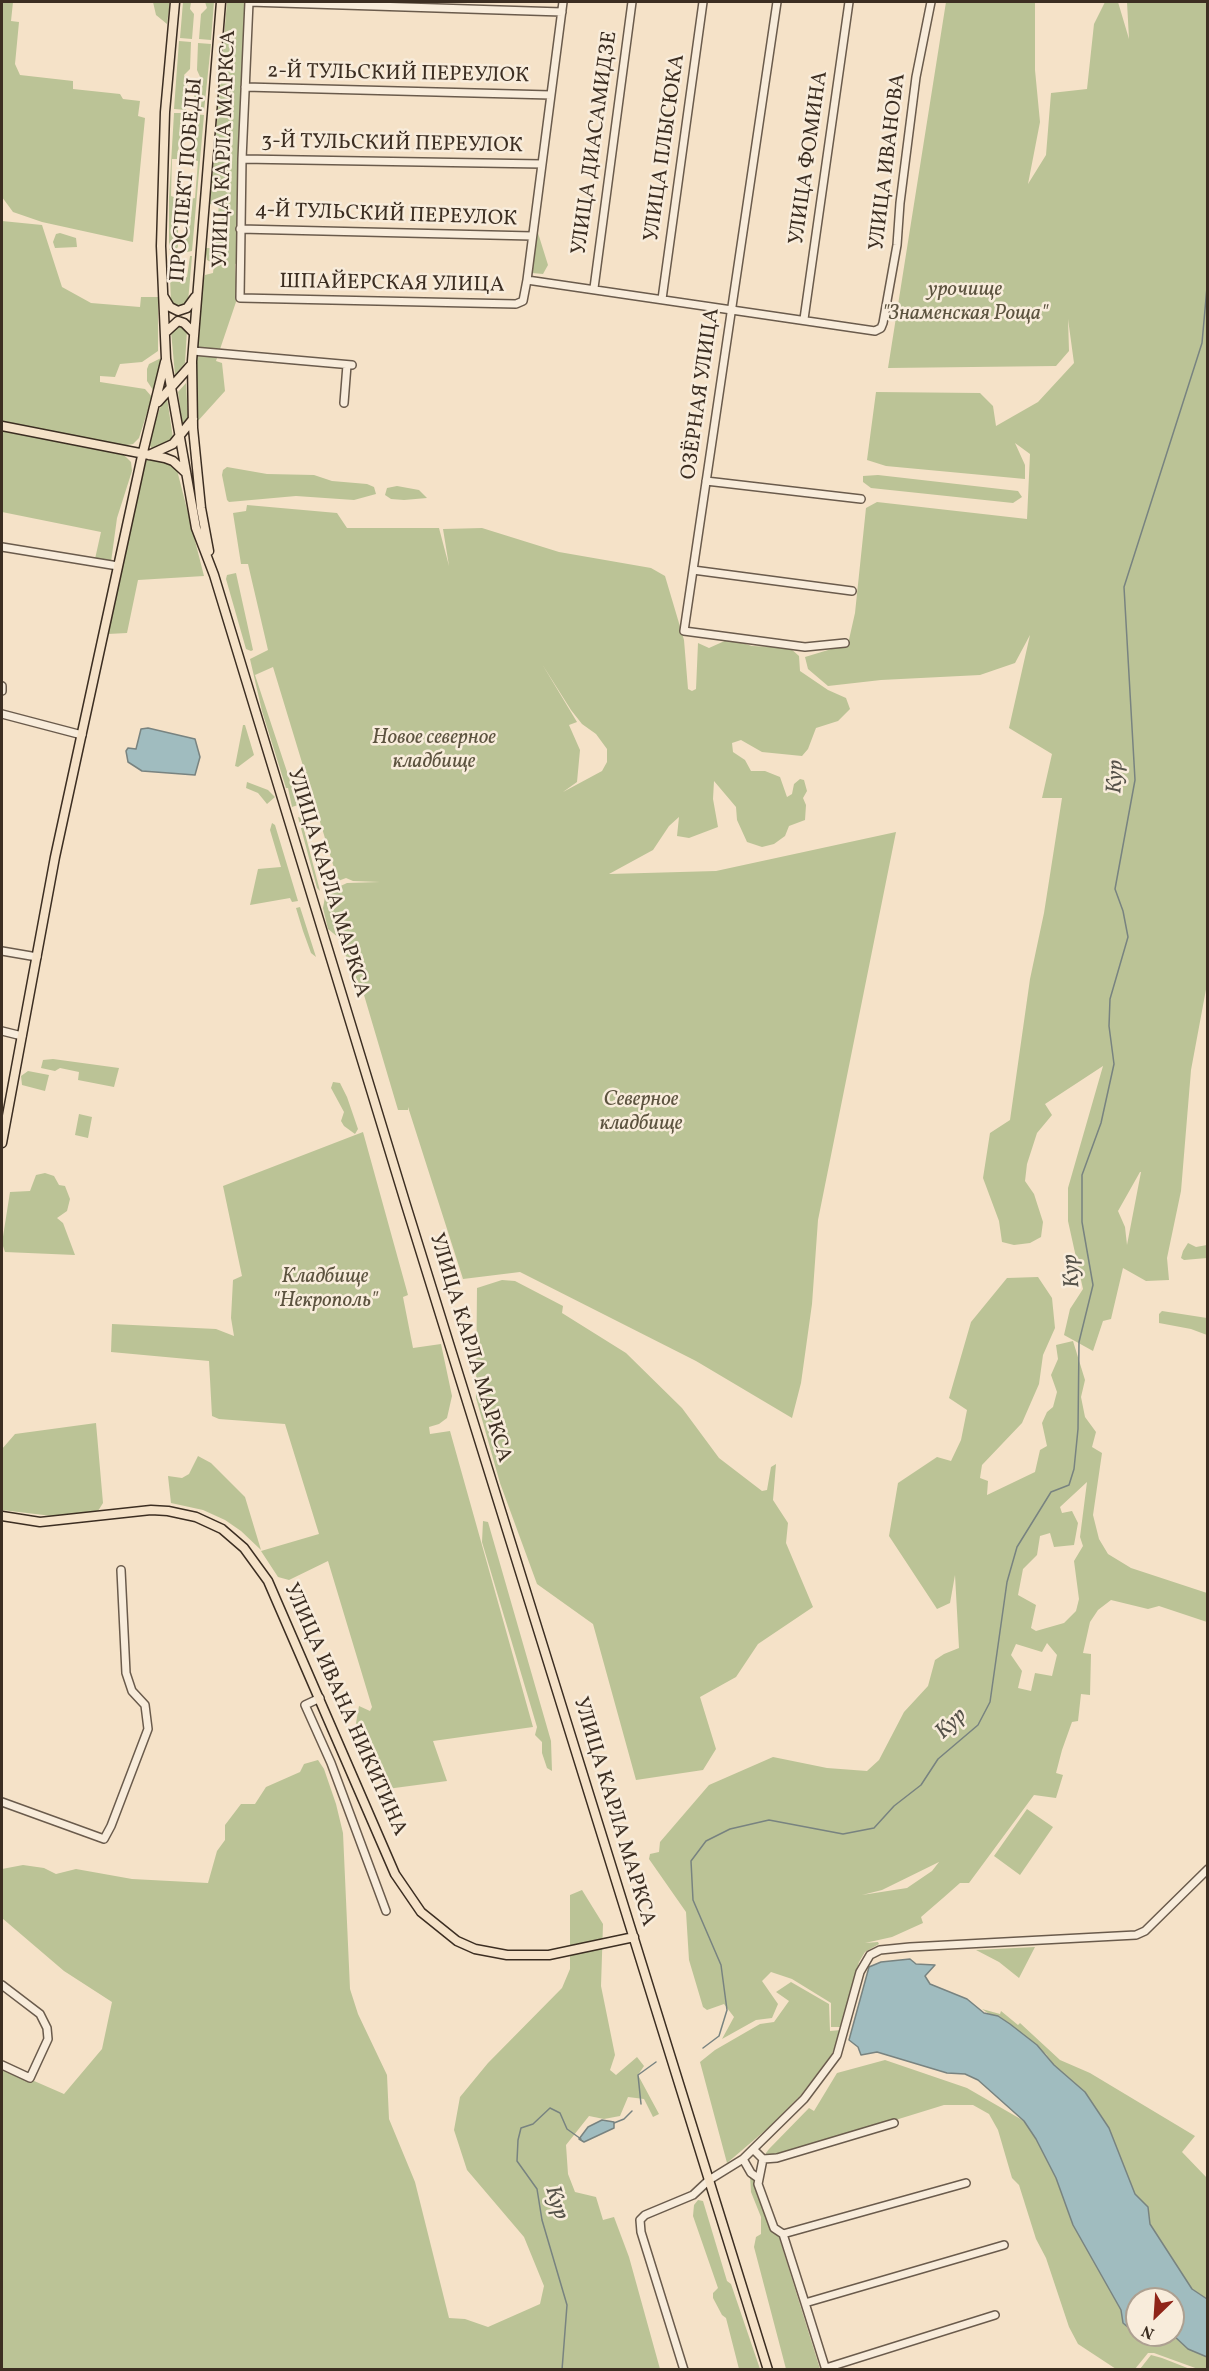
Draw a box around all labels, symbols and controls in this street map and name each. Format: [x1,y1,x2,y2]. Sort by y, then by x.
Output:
street label: УЛИЦА КАРЛА МАРКСА [209,30,243,268]
street label: УЛИЦА ДИАСАМИДЗЕ [568,30,624,256]
street label: УЛИЦА ПЛЫСЮКА [640,53,692,243]
street label: 2-Й ТУЛЬСКИЙ ПЕРЕУЛОК [267,60,529,90]
street label: УЛИЦА ФОМИНА [785,70,835,246]
street label: УЛИЦА ИВАНОВА [866,72,912,252]
street label: ПРОСПЕКТ ПОБЕДЫ [167,77,209,283]
street label: 3-Й ТУЛЬСКИЙ ПЕРЕУЛОК [261,130,523,160]
street label: 4-Й ТУЛЬСКИЙ ПЕРЕУЛОК [254,199,518,233]
street label: ШПАЙЕРСКАЯ УЛИЦА [279,270,505,300]
park label: урочище "Знаменская Роща" [882,278,1048,328]
street label: ОЗЁРНАЯ УЛИЦА [677,307,727,481]
park label: Новое северное кладбище [372,726,496,776]
water label: Кур [1103,760,1131,794]
street label: УЛИЦА КАРЛА МАРКСА [280,765,374,1001]
park label: Северное кладбище [600,1088,682,1138]
street label: УЛИЦА КАРЛА МАРКСА [422,1230,516,1466]
water label: Кур [1058,1253,1088,1289]
park label: Кладбище "Некрополь" [272,1265,378,1315]
street label: УЛИЦА ИВАНА НИКИТИНА [277,1580,411,1840]
street label: УЛИЦА КАРЛА МАРКСА [566,1694,660,1930]
water label: Кур [931,1704,973,1746]
water label: Кур [537,2183,573,2223]
north arrow [1125,2287,1185,2347]
text: N [1138,2319,1158,2344]

